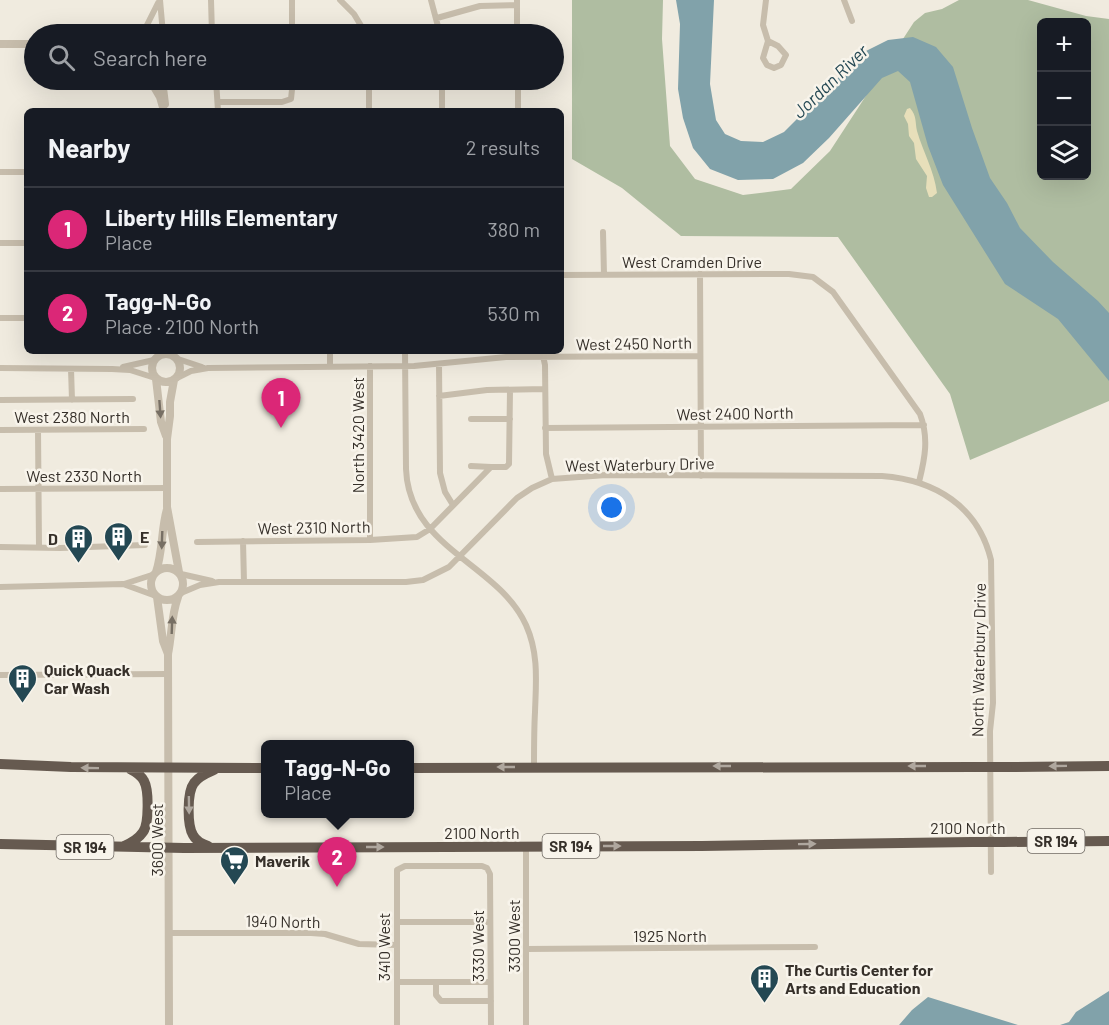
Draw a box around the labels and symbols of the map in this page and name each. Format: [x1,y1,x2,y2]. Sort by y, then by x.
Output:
water label: Jordan River [788,39,873,122]
street label: West Cramden Drive [622,252,762,271]
street label: West 2450 North [576,332,692,354]
street label: North 3420 West [348,377,367,493]
pin: 1 [262,378,300,428]
one-way arrow [156,400,165,419]
street label: West 2400 North [676,402,794,424]
street label: West 2380 North [14,407,130,426]
street label: West Waterbury Drive [565,453,715,475]
street label: West 2330 North [26,466,142,485]
your location [597,493,626,522]
street label: West 2310 North [257,517,371,537]
building icon: E [103,520,135,562]
building icon: D [63,522,95,564]
place label: E [140,527,149,546]
place label: D [48,529,58,548]
one-way arrow [158,530,167,549]
street label: North Waterbury Drive [967,583,989,737]
one-way arrow [167,616,177,635]
place label: Quick Quack Car Wash [44,660,131,697]
building icon: Quick Quack Car Wash [7,662,39,704]
one-way arrow [713,761,732,771]
one-way arrow [908,761,927,771]
one-way arrow [1048,761,1067,771]
one-way arrow [497,762,516,772]
one-way arrow [80,763,99,773]
one-way arrow [184,795,194,814]
street label: 3600 West [147,804,166,876]
street label: 2100 North [930,818,1006,837]
street label: 2100 North [444,823,520,842]
road number: SR 194 [1028,829,1084,853]
road number: SR 194 [542,834,600,858]
road number: SR 194 [56,835,113,859]
pin: 2 [318,838,356,887]
one-way arrow [798,839,817,849]
one-way arrow [603,841,622,851]
one-way arrow [366,842,385,852]
supermarket icon: Maverik [218,844,250,886]
place label: Maverik [255,851,310,870]
street label: 3300 West [504,900,523,972]
street label: 3330 West [468,910,487,982]
street label: 1940 North [245,911,321,931]
street label: 3410 West [374,913,393,981]
street label: 1925 North [633,926,707,945]
place label: The Curtis Center for Arts and Education [785,960,933,997]
building icon: The Curtis Center for Arts and Education [748,962,780,1004]

